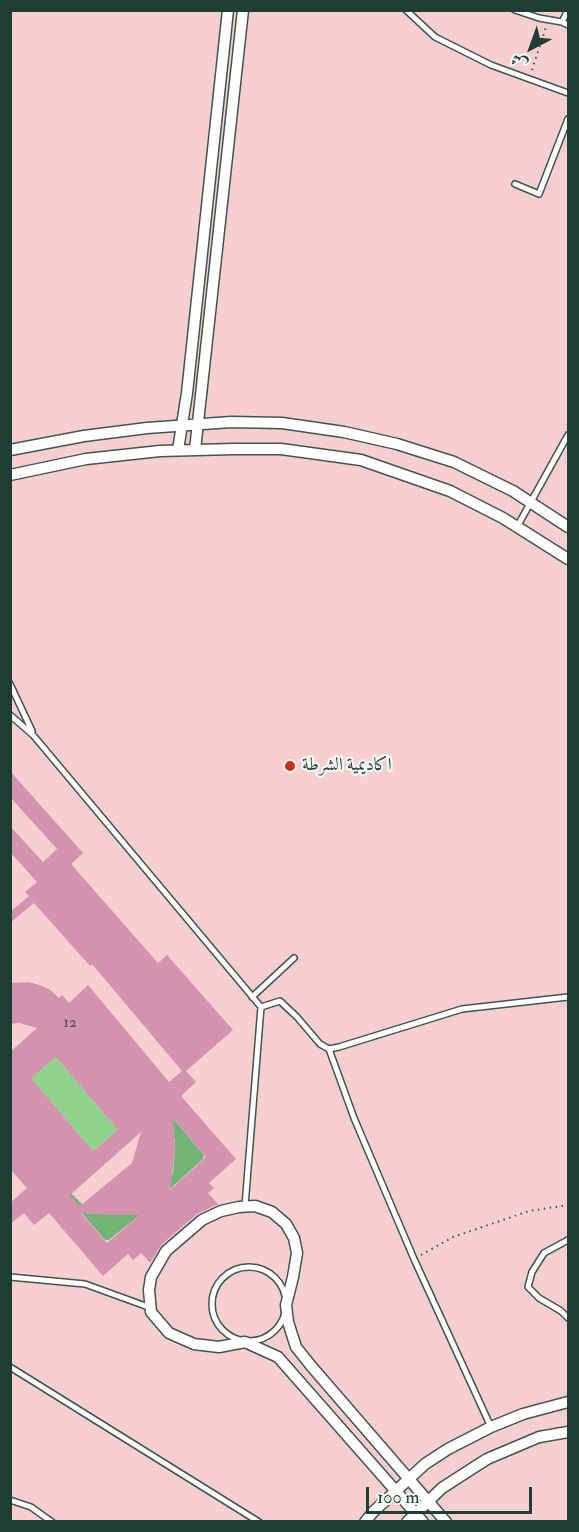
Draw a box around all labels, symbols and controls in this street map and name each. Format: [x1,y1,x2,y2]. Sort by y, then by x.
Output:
north arrow [501,18,561,78]
text: ش [507,49,532,74]
place label: اكاديمية الشرطة [302,755,392,777]
marker: اكاديمية الشرطة [283,759,297,773]
house number: 12 [64,1015,76,1033]
scale bar [369,1475,536,1513]
text: 100 m [377,1486,420,1509]

